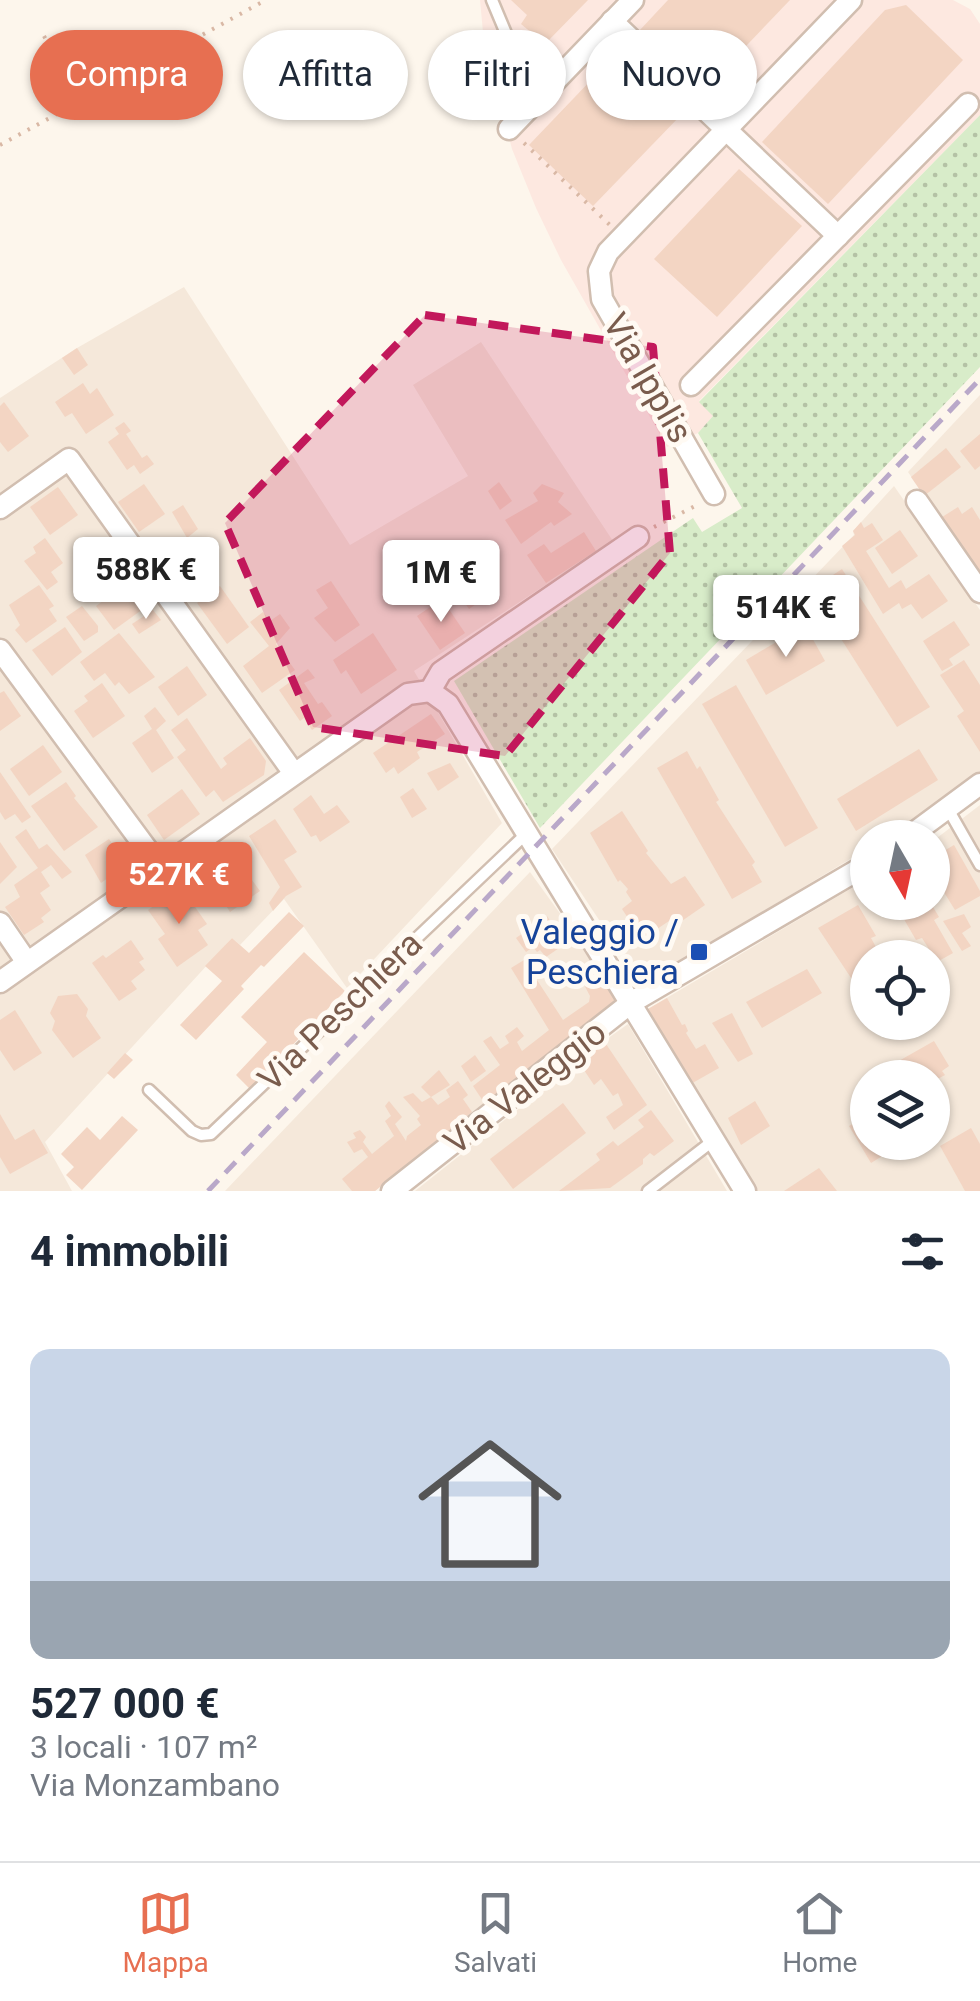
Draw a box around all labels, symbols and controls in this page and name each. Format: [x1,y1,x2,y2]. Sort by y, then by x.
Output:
chip: Compra [30,30,223,120]
chip: Affitta [243,30,408,120]
chip: Filtri [428,30,566,120]
chip: Nuovo [586,30,757,120]
street label: Via Ipplis [594,306,701,450]
pin: 588K € [65,537,227,622]
pin: 1M € [382,540,500,625]
text: 588K € [95,550,197,588]
text: 1M € [405,553,477,591]
pin: 514K € [705,575,867,660]
text: 514K € [735,588,837,626]
north arrow [850,820,950,920]
map controls [850,820,950,1160]
pin: 527K € [98,842,260,927]
text: 527K € [128,855,230,893]
place label: Valeggio / Peschiera [520,912,679,993]
street label: Via Peschiera [250,923,431,1100]
button: locate [850,940,950,1040]
marker: Valeggio / Peschiera [688,941,710,963]
street label: Via Valeggio [436,1012,614,1163]
button: layers [850,1060,950,1160]
icon: filters [895,1224,950,1279]
text: 4 immobili [30,1227,229,1276]
icon: home [400,1414,580,1594]
text: 527 000 € [30,1679,220,1728]
text: 3 locali · 107 m² [30,1728,258,1766]
text: Via Monzambano [30,1766,280,1804]
tab: Mappa [123,1886,209,1979]
tab: Salvati [454,1886,537,1979]
tab: Home [782,1886,857,1979]

